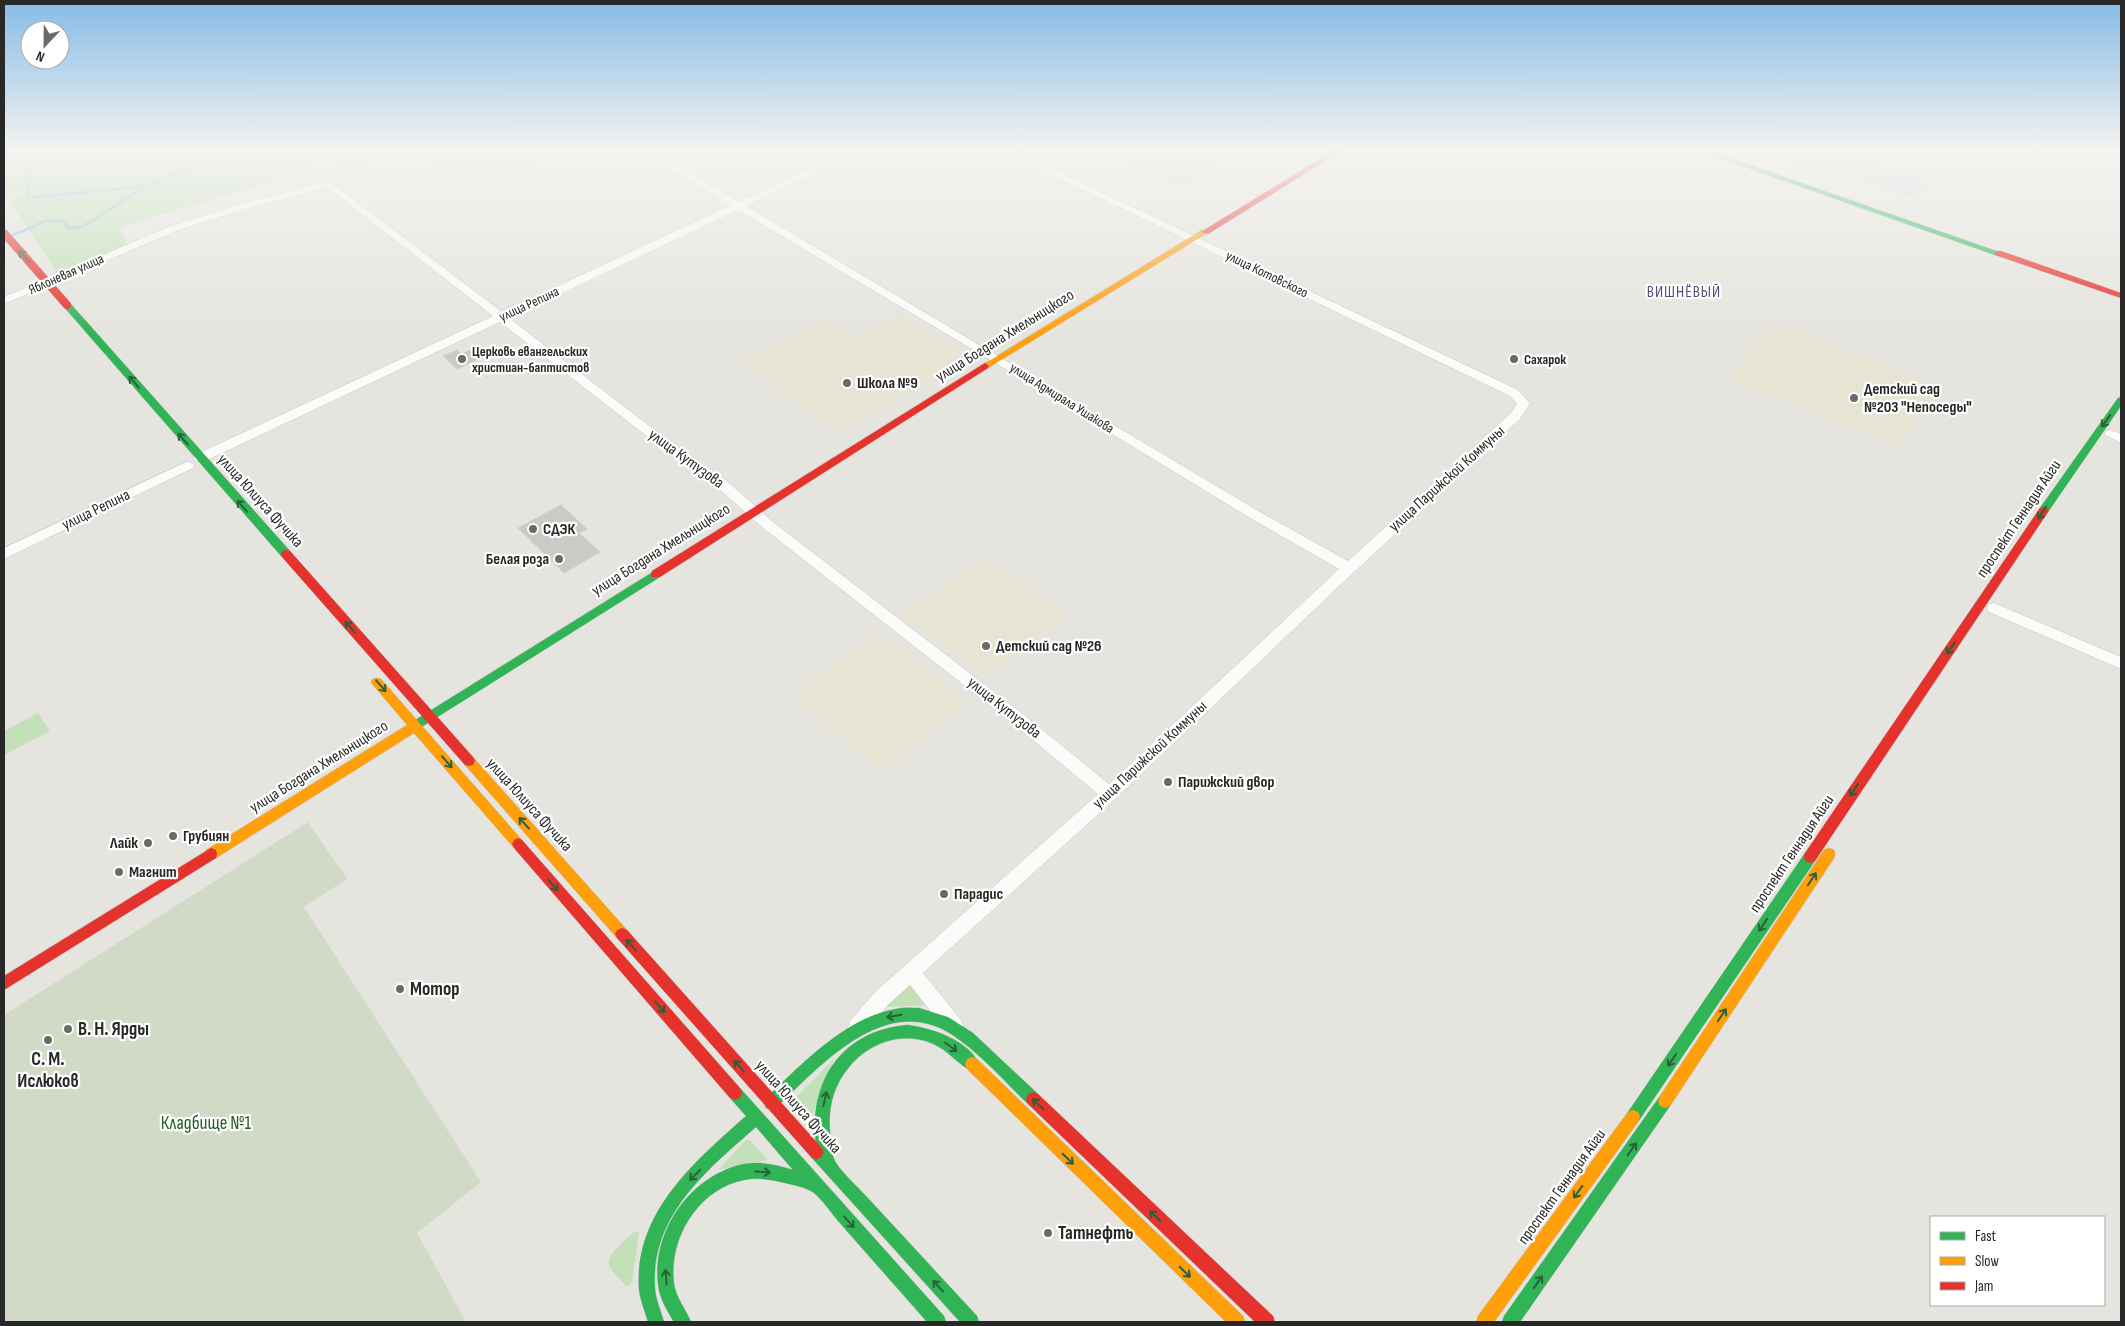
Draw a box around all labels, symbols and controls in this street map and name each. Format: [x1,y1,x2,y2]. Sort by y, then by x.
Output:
north arrow [20,20,70,70]
text: N [34,47,47,66]
street label: улица Котовского [1223,247,1311,301]
one-way arrow [18,249,30,262]
street label: Яблоневая улица [26,250,106,298]
street label: улица Репина [496,283,562,325]
district label: ВИШНЁВЫЙ [1647,283,1721,302]
street label: улица Богдана Хмельницкого [932,286,1078,386]
place label: Церковь евангельских христиан-баптистов [472,343,589,376]
place label: Сахарок [1524,351,1566,368]
marker: Церковь евангельских христиан-баптистов [456,353,468,365]
marker: Сахарок [1508,353,1520,365]
street label: улица Адмирала Ушакова [1007,359,1117,437]
place label: Школа №9 [857,374,918,393]
one-way arrow [129,376,140,389]
marker: Школа №9 [841,377,853,389]
place label: Детский сад №203 "Непоседы" [1864,380,1972,417]
marker: Детский сад №203 "Непоседы" [1848,392,1860,404]
one-way arrow [2101,414,2111,428]
street label: улица Парижской Коммуны [1385,422,1509,536]
street label: улица Кутузова [645,425,727,493]
one-way arrow [178,432,189,445]
street label: улица Юлиуса Фучика [213,450,307,552]
street label: проспект Геннадия Айги [1973,457,2065,581]
street label: улица Репина [59,485,133,535]
one-way arrow [237,499,248,512]
street label: улица Богдана Хмельницкого [588,500,734,600]
one-way arrow [2037,506,2047,520]
place label: СДЭК [543,520,575,539]
marker: СДЭК [527,523,539,535]
place label: Белая роза [486,550,549,569]
marker: Белая роза [553,553,565,565]
one-way arrow [344,621,356,634]
place label: Детский сад №26 [996,637,1102,656]
marker: Детский сад №26 [980,640,992,652]
one-way arrow [1946,641,1956,655]
street label: улица Кутузова [963,673,1045,743]
one-way arrow [375,680,386,693]
street label: улица Парижской Коммуны [1089,697,1211,813]
street label: улица Богдана Хмельницкого [246,717,392,817]
street label: улица Юлиуса Фучика [482,754,576,856]
one-way arrow [441,756,452,769]
place label: Парижский двор [1178,773,1274,792]
marker: Парижский двор [1162,776,1174,788]
one-way arrow [1849,783,1859,797]
street label: проспект Геннадия Айги [1746,792,1838,916]
one-way arrow [518,817,529,830]
place label: Грубиян [183,827,229,846]
marker: Грубиян [167,830,179,842]
place label: Лайк [109,834,138,853]
marker: Лайк [142,837,154,849]
place label: Магнит [129,863,177,882]
marker: Магнит [113,866,125,878]
one-way arrow [1807,873,1817,887]
one-way arrow [548,878,559,891]
place label: Парадис [954,885,1003,904]
marker: Парадис [938,888,950,900]
one-way arrow [1758,918,1768,932]
one-way arrow [626,938,637,951]
place label: Мотор [410,978,459,1001]
marker: Мотор [394,983,406,995]
one-way arrow [654,1001,666,1014]
one-way arrow [1717,1008,1728,1022]
one-way arrow [886,1012,902,1022]
place label: В. Н. Ярды [78,1018,149,1041]
marker: В. Н. Ярды [62,1023,74,1035]
marker: С. М. Ислюков [42,1034,54,1046]
one-way arrow [944,1042,958,1052]
place label: С. М. Ислюков [17,1048,79,1093]
one-way arrow [1667,1052,1677,1066]
street label: улица Юлиуса Фучика [751,1056,845,1158]
one-way arrow [733,1060,745,1073]
one-way arrow [821,1091,830,1107]
one-way arrow [1031,1098,1044,1110]
park label: Кладбище №1 [161,1112,252,1135]
street label: проспект Геннадия Айги [1514,1126,1610,1248]
one-way arrow [1627,1143,1637,1157]
one-way arrow [1062,1152,1074,1164]
one-way arrow [755,1168,771,1177]
one-way arrow [689,1169,701,1181]
one-way arrow [1573,1185,1583,1199]
one-way arrow [1149,1210,1162,1222]
one-way arrow [843,1215,854,1228]
legend [1930,1216,2105,1306]
place label: Татнефть [1058,1222,1133,1245]
marker: Татнефть [1042,1227,1054,1239]
text: Fast [1975,1227,1997,1246]
text: Slow [1975,1252,1999,1271]
one-way arrow [1179,1266,1191,1278]
one-way arrow [661,1270,671,1286]
one-way arrow [1533,1276,1543,1290]
text: Jam [1974,1277,1993,1296]
one-way arrow [932,1279,944,1292]

